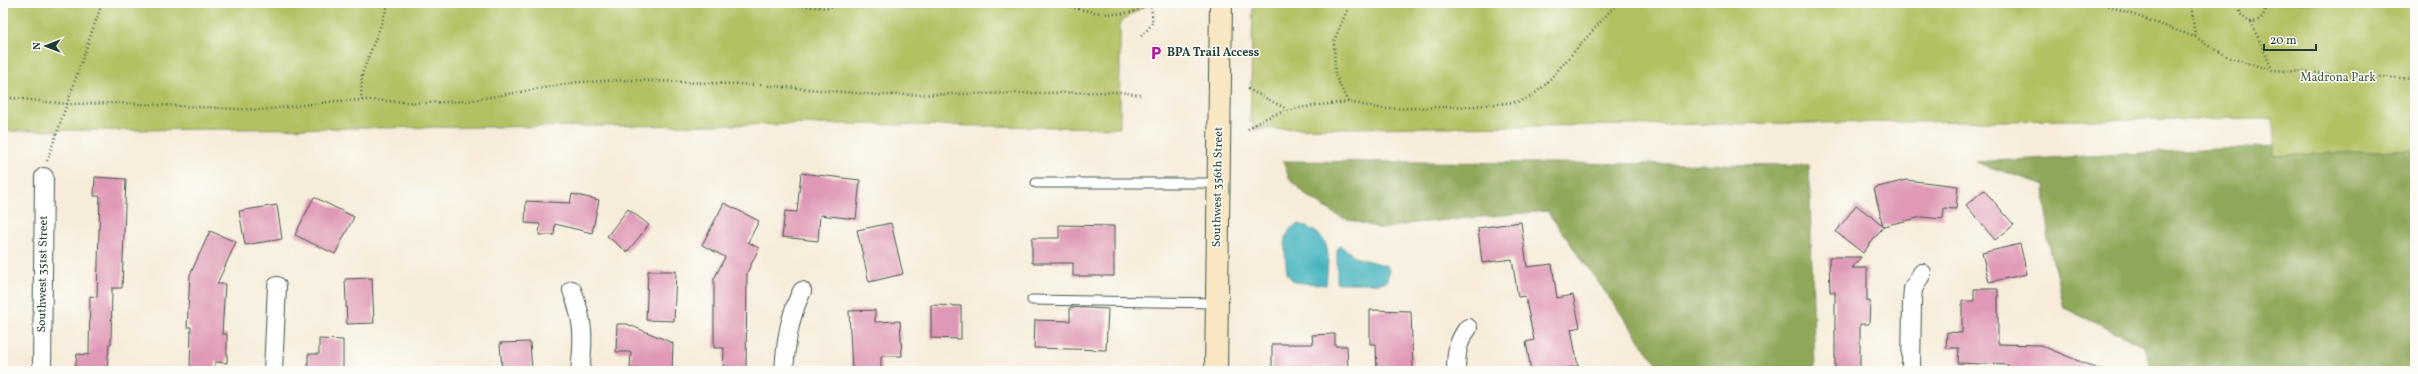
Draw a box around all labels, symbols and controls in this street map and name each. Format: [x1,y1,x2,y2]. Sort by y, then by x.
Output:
north arrow [26,26,66,66]
scale bar [2264,26,2316,52]
text: 20 m [2270,33,2297,49]
text: N [30,42,45,50]
parking icon: BPA Trail Access [1148,45,1164,61]
place label: BPA Trail Access [1167,45,1260,61]
park label: Madrona Park [2300,70,2376,86]
street label: Southwest 356th Street [1209,127,1227,247]
street label: Southwest 351st Street [34,215,52,333]

